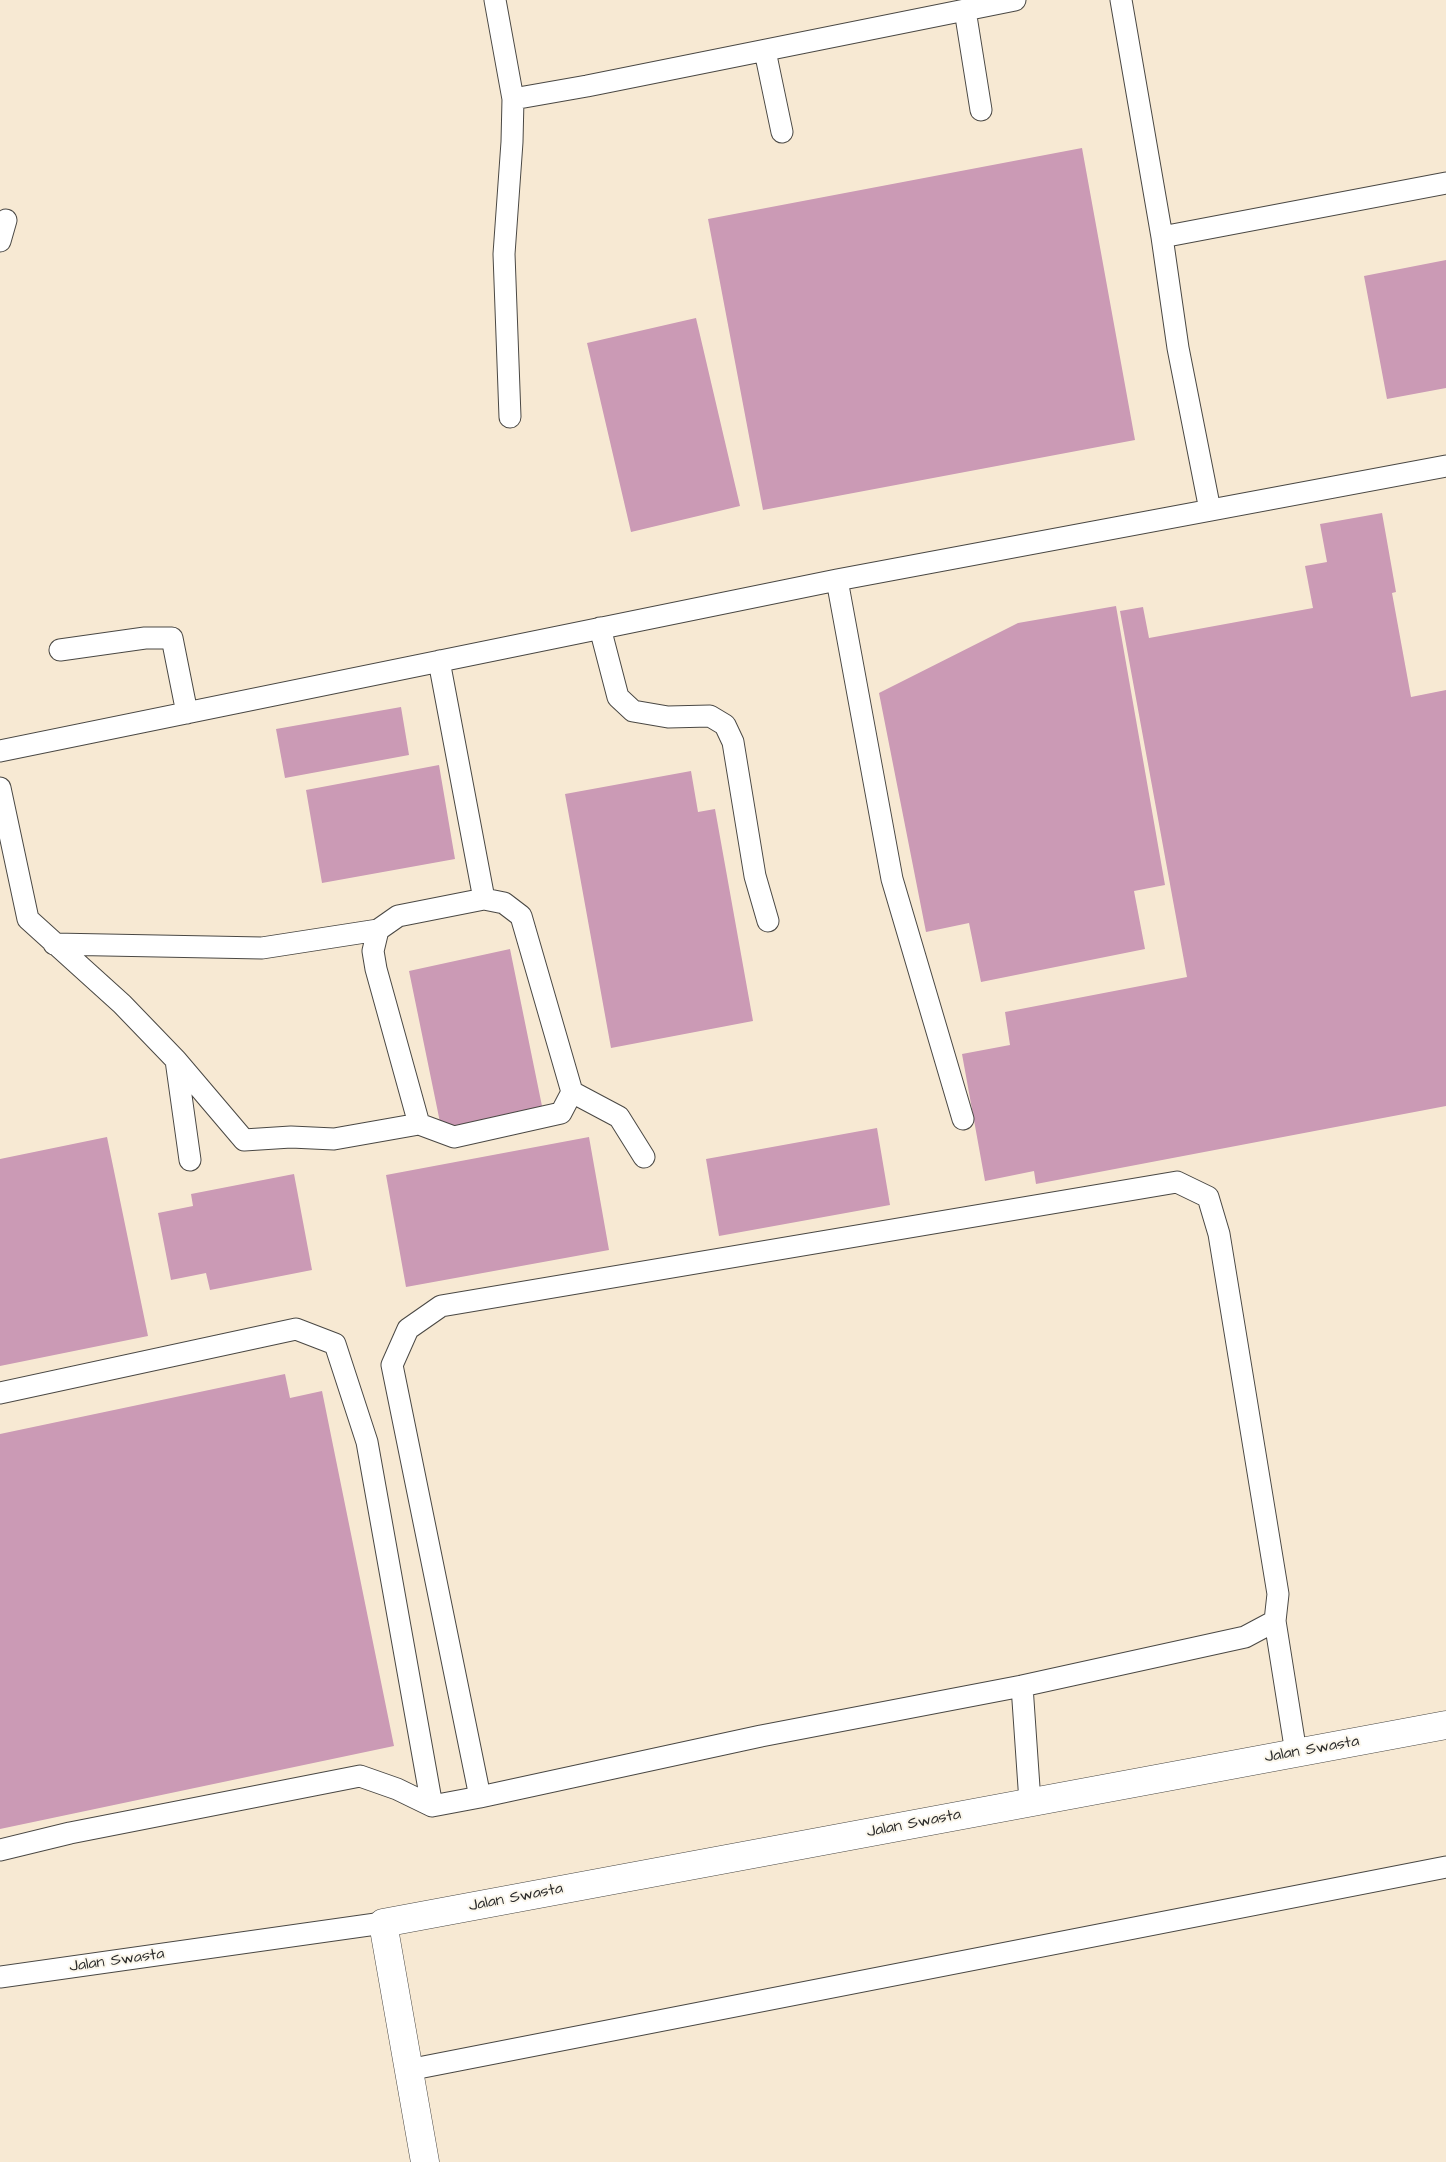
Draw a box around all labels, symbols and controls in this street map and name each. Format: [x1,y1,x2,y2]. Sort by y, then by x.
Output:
street label: Jalan Swasta [1263,1732,1361,1768]
street label: Jalan Swasta [865,1805,963,1843]
street label: Jalan Swasta [467,1879,565,1917]
street label: Jalan Swasta [68,1945,166,1977]

